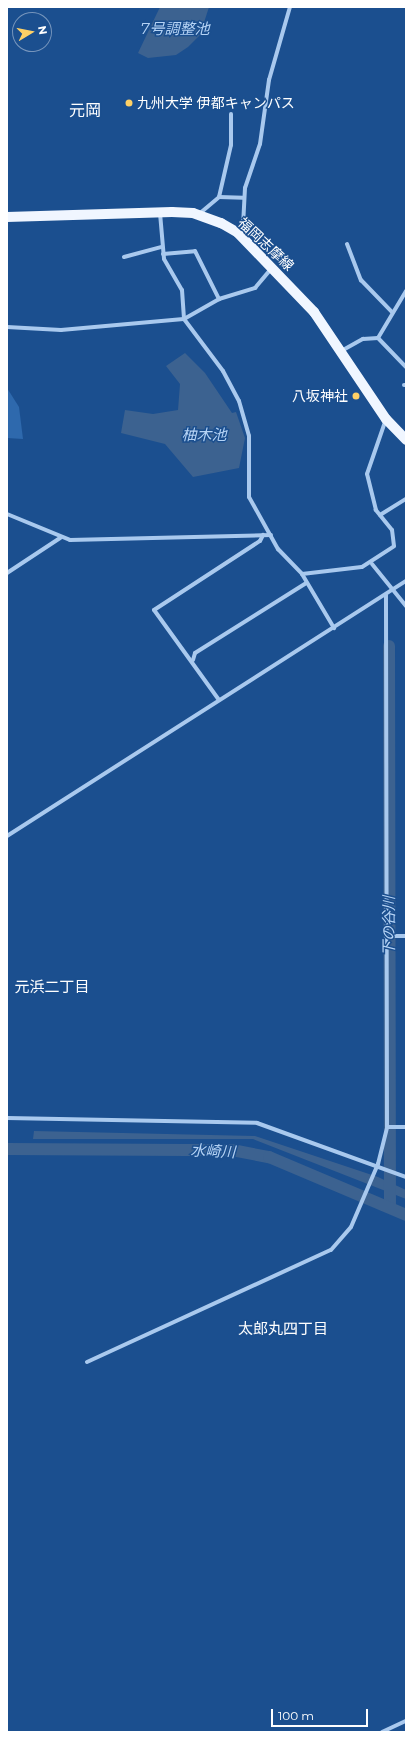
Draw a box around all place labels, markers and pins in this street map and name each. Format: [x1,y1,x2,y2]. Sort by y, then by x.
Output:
place label: 九州大学 伊都キャンパス [137,95,295,111]
marker: 九州大学 伊都キャンパス [124,98,134,108]
place label: 八坂神社 [292,388,348,404]
marker: 八坂神社 [351,391,361,401]

